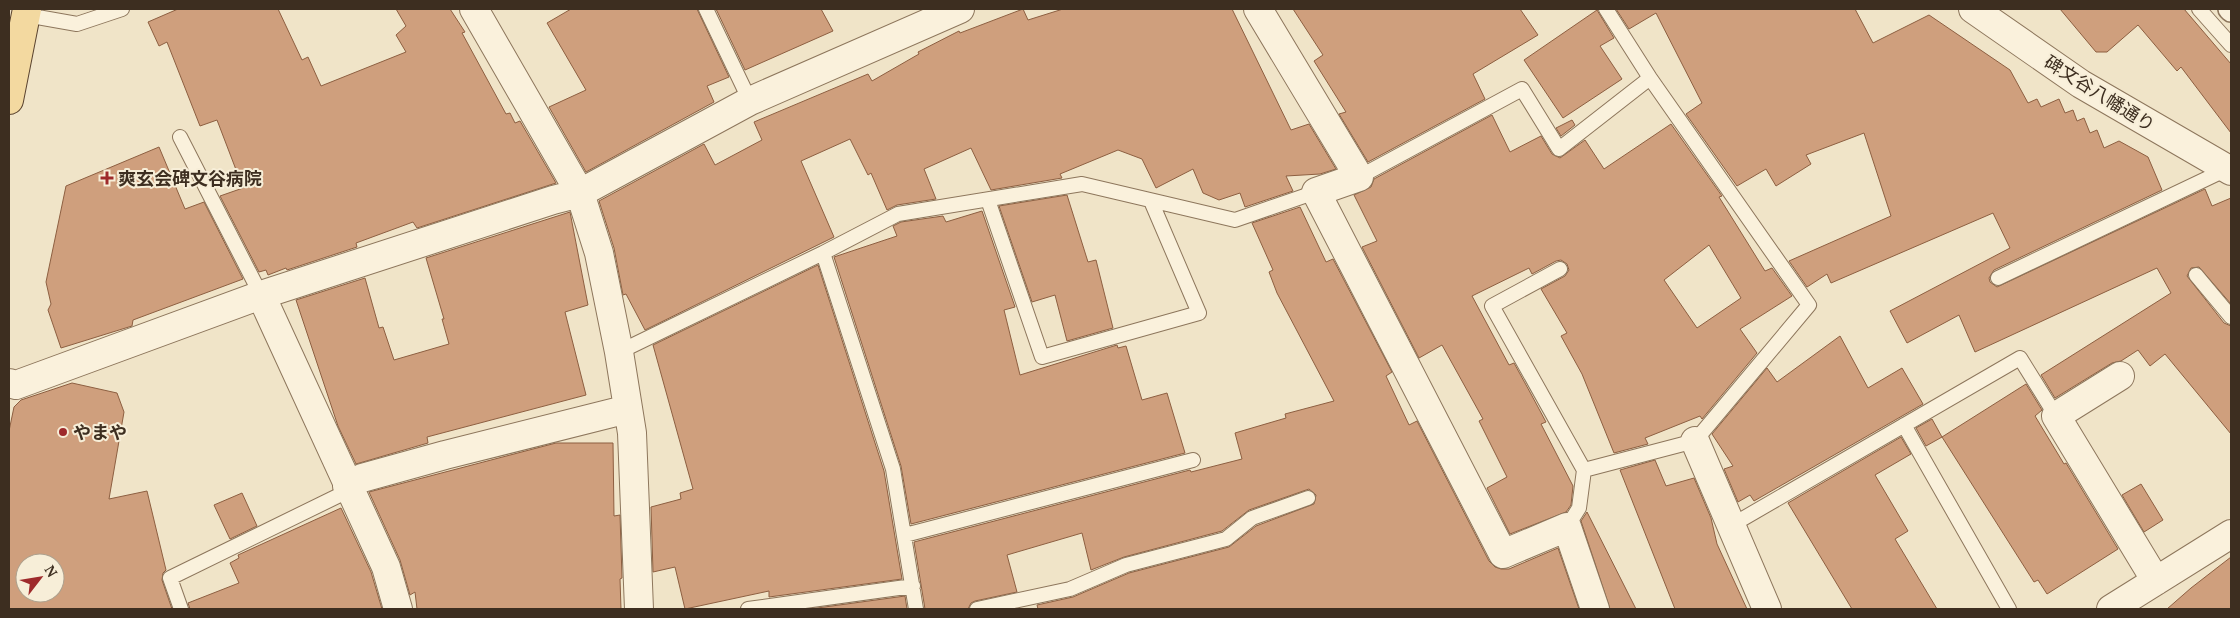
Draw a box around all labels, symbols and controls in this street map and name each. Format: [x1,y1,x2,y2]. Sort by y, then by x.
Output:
street label: 碑文谷八幡通り [2040,49,2160,137]
place label: 爽玄会碑文谷病院 [118,166,262,190]
marker: 爽玄会碑文谷病院 [100,171,114,185]
place label: やまや [73,420,127,444]
marker: やまや [57,426,69,438]
north arrow [15,553,65,603]
text: N [41,562,63,581]

